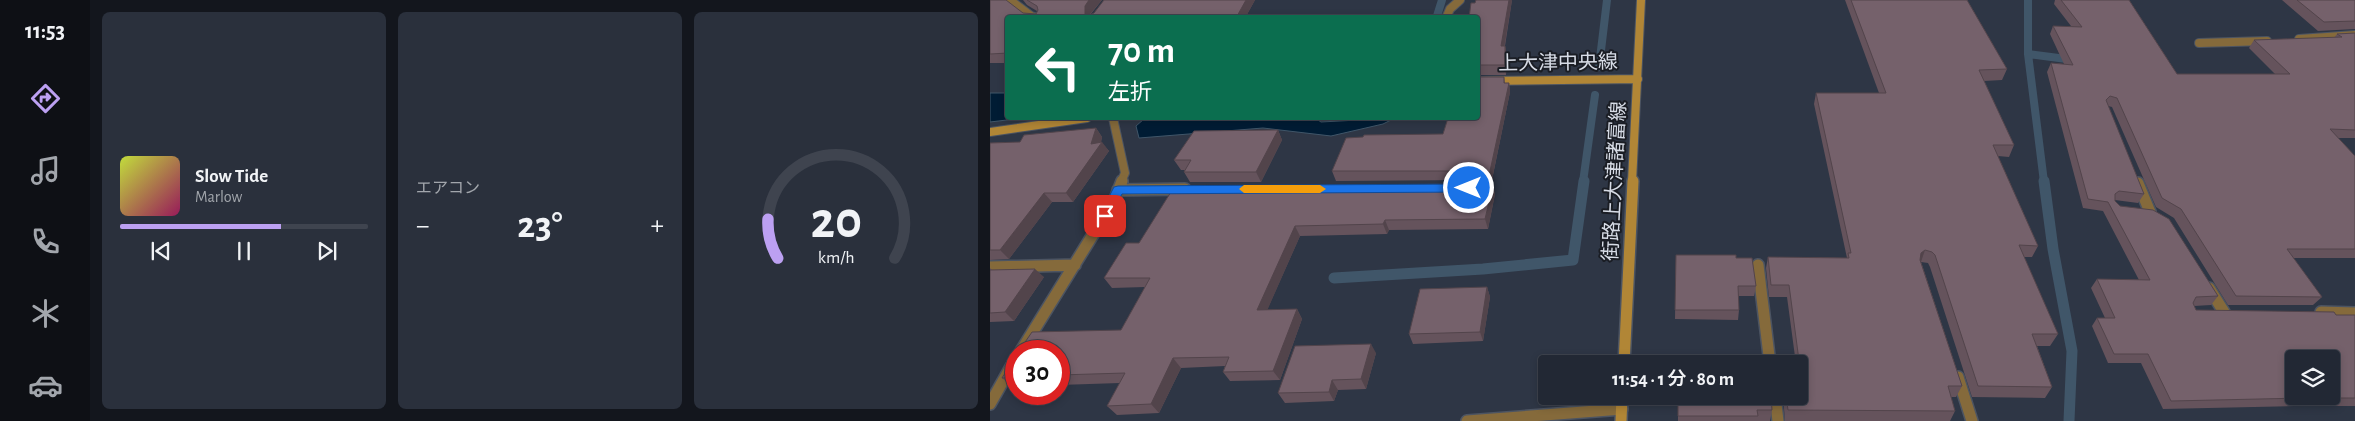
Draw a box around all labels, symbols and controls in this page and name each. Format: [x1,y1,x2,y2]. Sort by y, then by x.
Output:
text: 11:53 [25,20,65,42]
text: 70 m [1108,34,1175,69]
icon: left [1025,35,1090,100]
street label: 上大津中央線 [1498,50,1618,74]
icon: directions [28,81,63,116]
text: 左折 [1108,81,1152,103]
street label: 街路上大津諸富線 [1599,101,1629,261]
icon: music [28,153,63,188]
position arrow [1442,161,1494,213]
text: Slow Tide [195,167,268,186]
text: エアコン [416,180,480,196]
text: Marlow [195,189,242,205]
text: 20 [810,195,862,247]
pin [1084,195,1126,237]
icon: arrive [1091,202,1119,230]
text: 23° [517,207,563,245]
text: − [416,212,429,240]
text: + [651,212,664,240]
icon: phone [28,224,63,259]
icon: previous [147,237,175,265]
icon: pause [230,237,258,265]
icon: next [313,237,341,265]
text: km/h [818,249,854,267]
icon: climate [28,296,63,331]
speed limit sign: 30 [1005,340,1070,405]
map controls [2285,350,2340,405]
button: layers [2285,350,2340,405]
icon: car [28,368,63,403]
text: 11:54 · 1 分 · 80 m [1612,370,1734,389]

